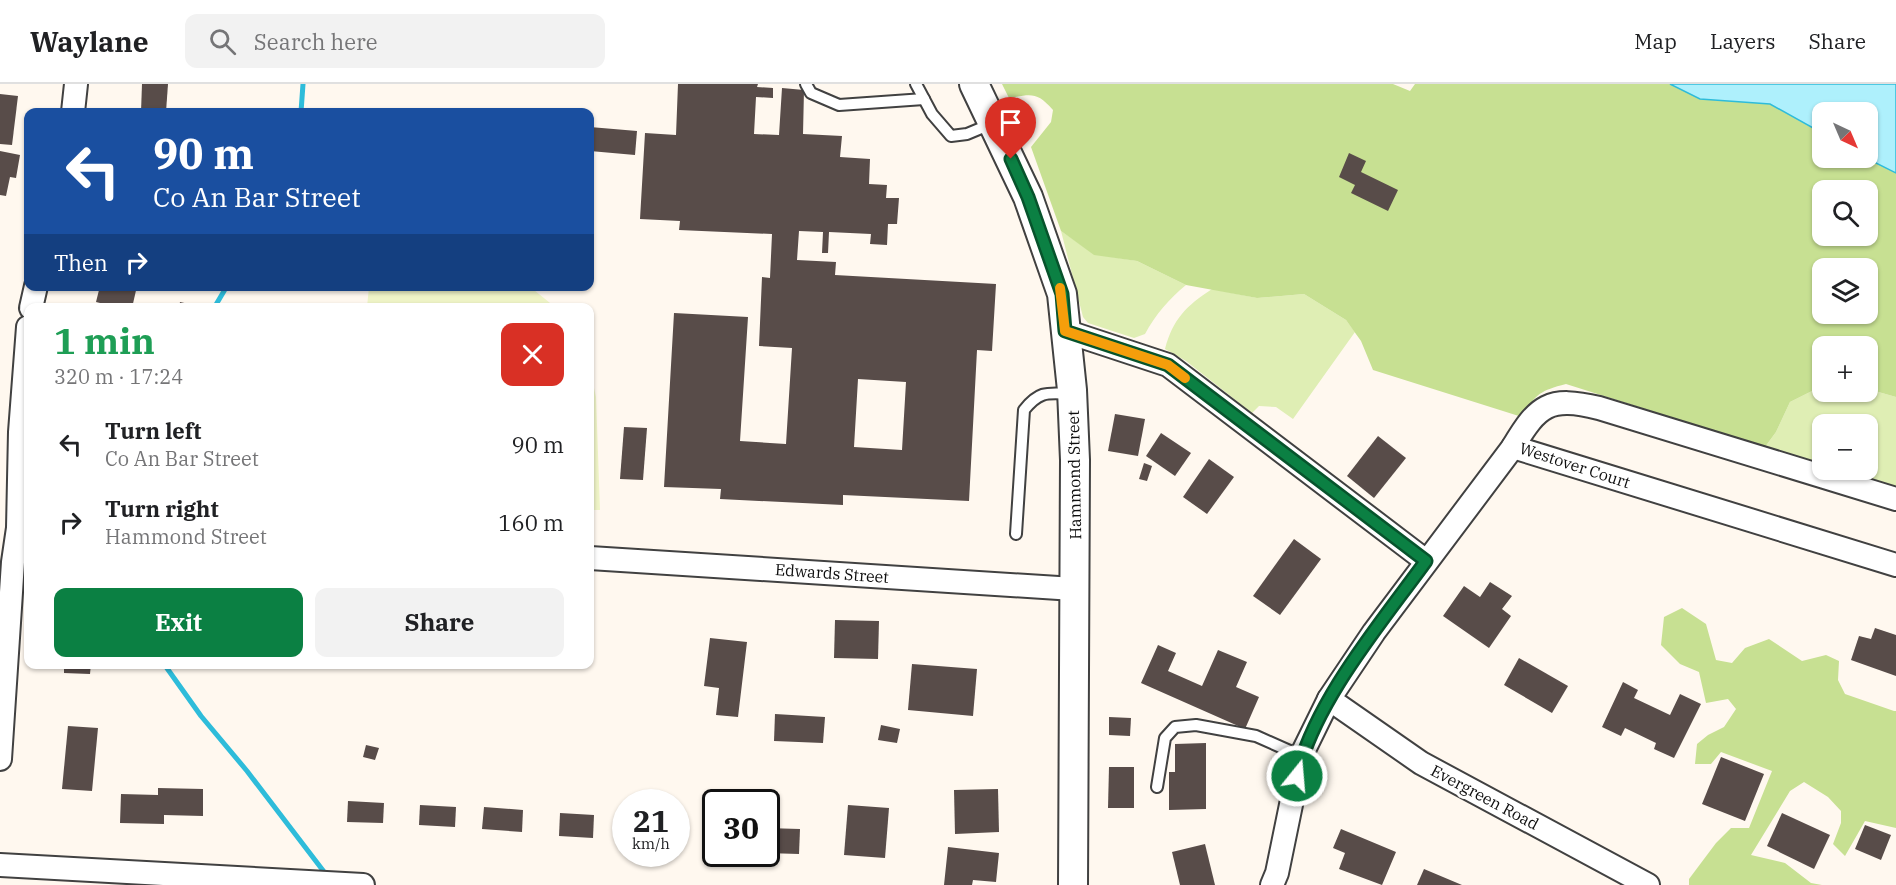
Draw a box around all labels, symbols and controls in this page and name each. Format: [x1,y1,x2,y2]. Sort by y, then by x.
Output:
search box [185,14,605,68]
text: Waylane [30,23,149,60]
icon: search [206,25,239,58]
text: Search here [254,27,378,56]
text: Map [1634,27,1677,55]
text: Layers [1710,27,1776,55]
text: Share [1809,27,1866,55]
pin [985,97,1036,159]
north arrow [1812,102,1878,168]
map controls [1812,102,1878,480]
icon: arrive [994,106,1027,139]
text: 90 m [153,126,254,181]
icon: left [54,132,132,210]
text: Co An Bar Street [153,179,361,214]
button: search [1812,180,1878,246]
icon: right [120,246,153,279]
text: Then [54,248,108,277]
button: layers [1812,258,1878,324]
text: 1 min [54,317,155,364]
button: close [501,323,564,386]
button: + [1812,336,1878,402]
text: 320 m · 17:24 [54,363,183,390]
street label: Hammond Street [1063,410,1085,540]
button: − [1812,414,1878,480]
text: Turn left [105,416,201,445]
icon: left [54,428,87,461]
text: 90 m [512,430,564,459]
street label: Westover Court [1517,438,1633,492]
text: Co An Bar Street [105,445,259,472]
text: Turn right [105,494,219,523]
icon: right [54,506,87,539]
text: 160 m [498,508,564,537]
text: Hammond Street [105,523,267,550]
street label: Edwards Street [774,559,890,587]
button: Exit [54,588,303,657]
button: Share [315,588,564,657]
position arrow [1265,744,1329,808]
street label: Evergreen Road [1428,760,1543,834]
speed limit sign: 30 [702,789,780,867]
text: 21 [633,801,669,840]
text: km/h [632,834,670,853]

